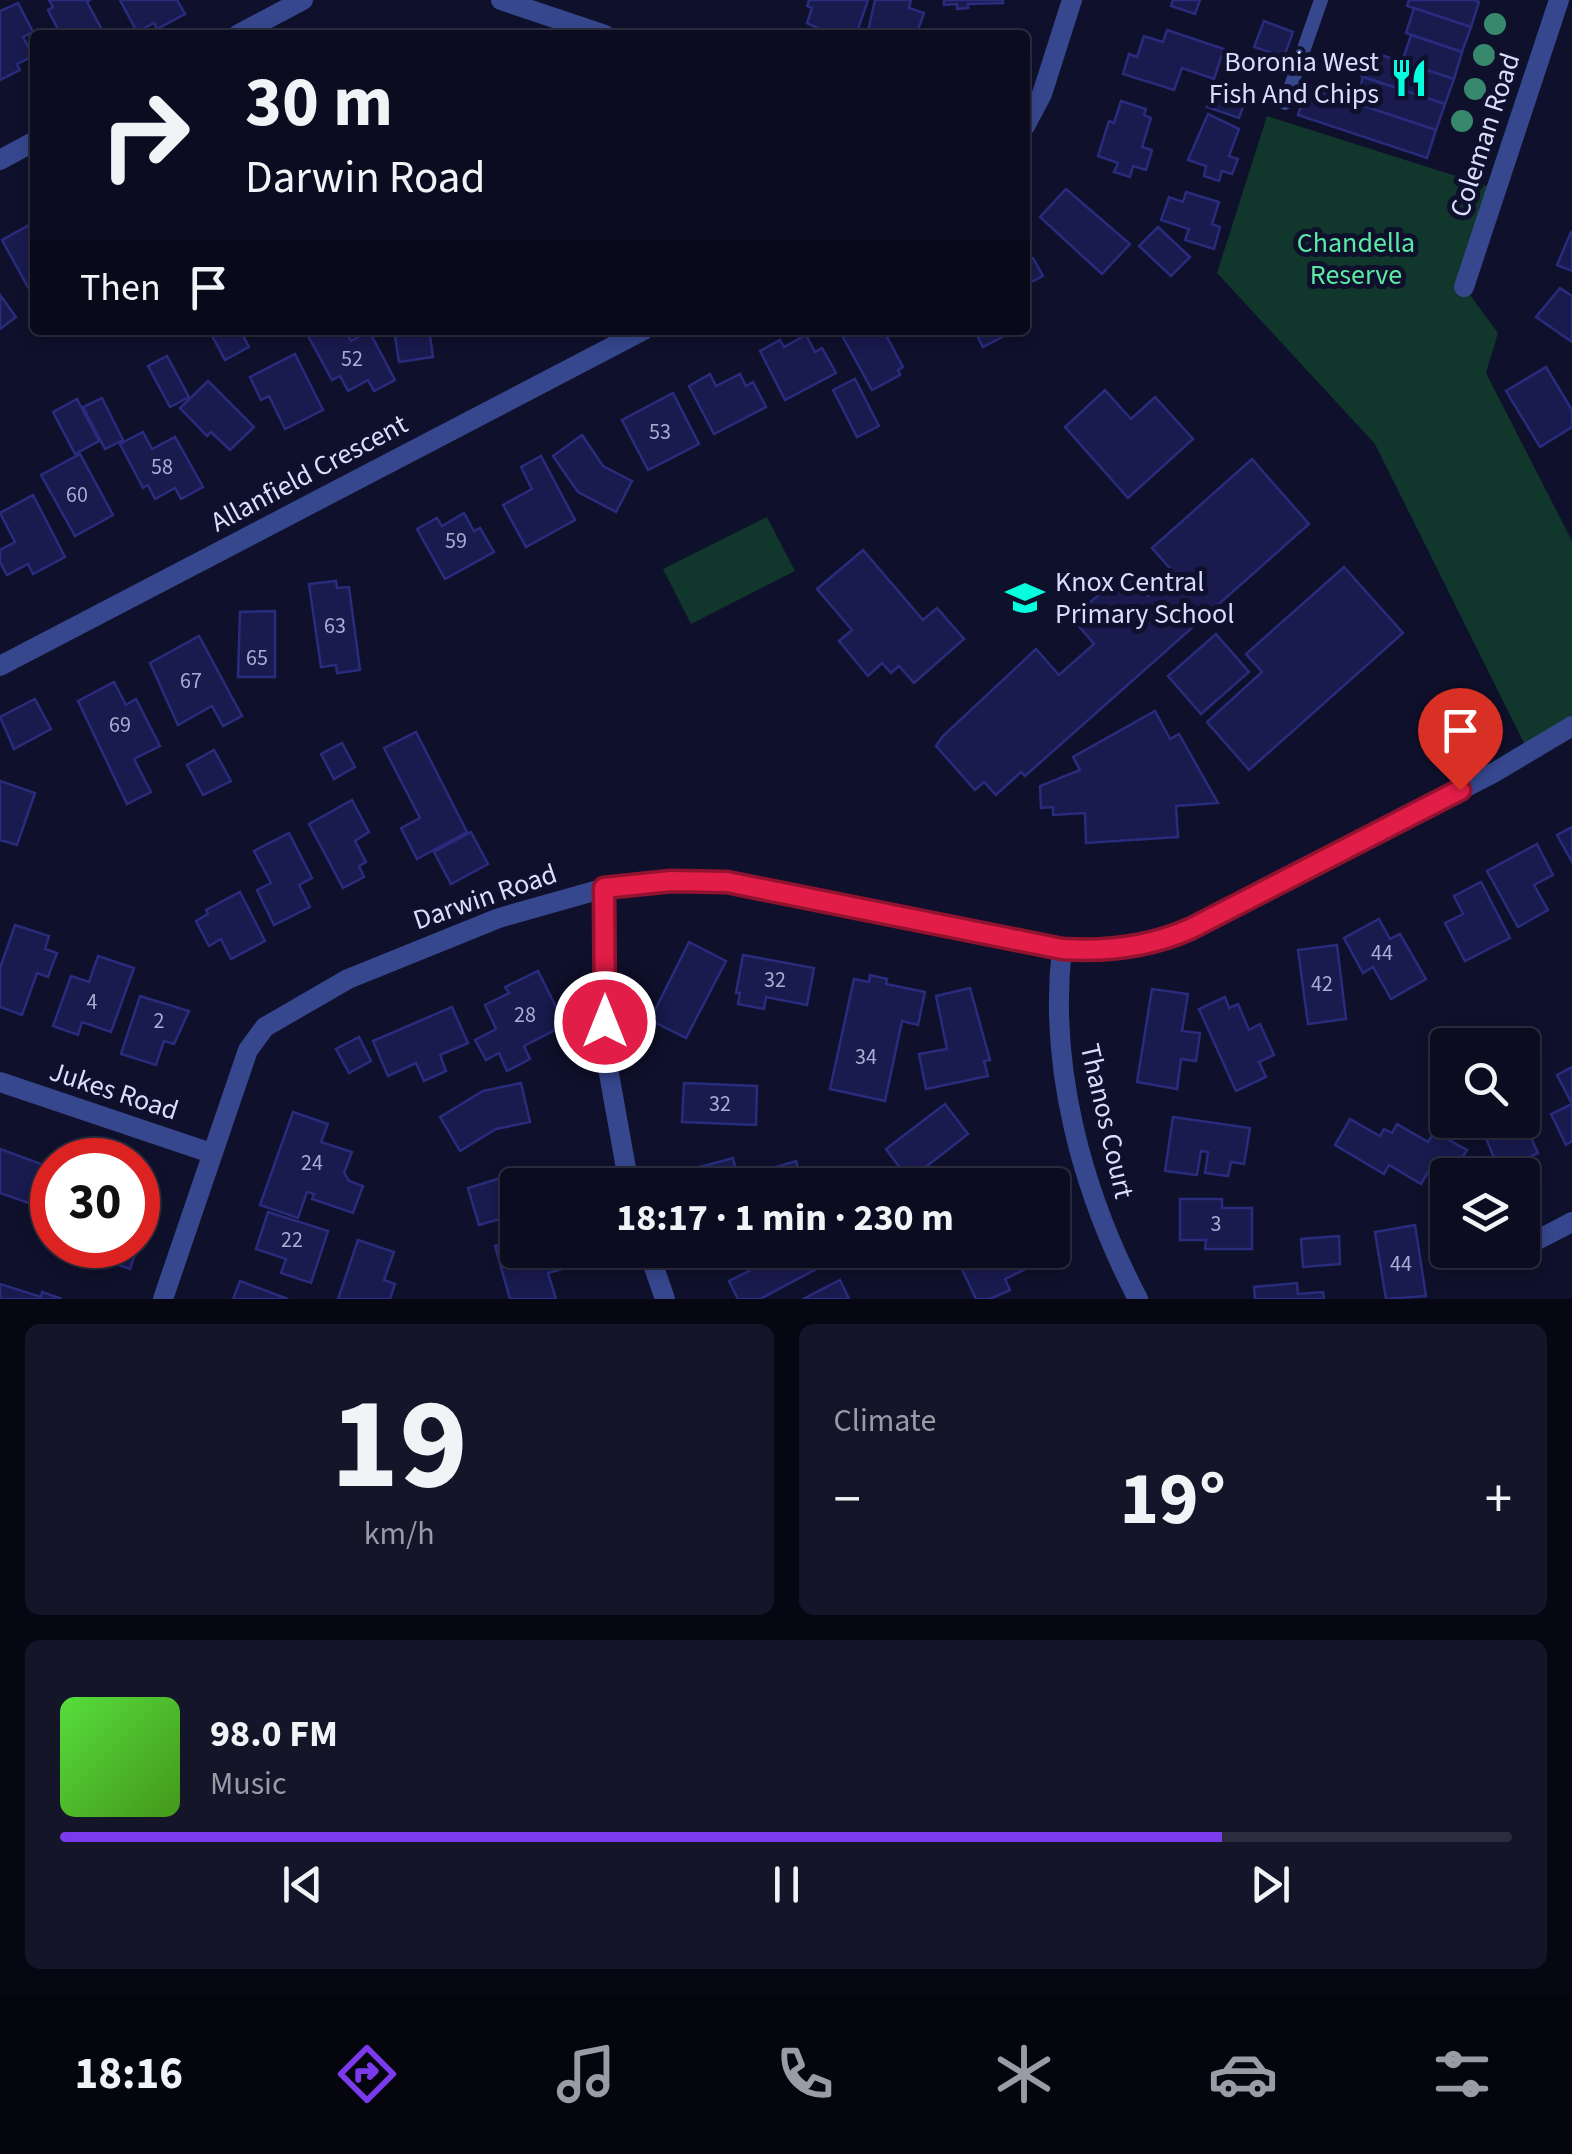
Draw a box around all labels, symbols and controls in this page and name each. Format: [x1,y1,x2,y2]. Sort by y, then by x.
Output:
place label: Boronia West Fish And Chips [1209,42,1380,114]
street label: Coleman Road [1440,48,1530,222]
text: 30 m [245,53,393,153]
restaurant icon: Boronia West Fish And Chips [1388,57,1430,99]
icon: right [80,70,210,200]
text: Darwin Road [245,146,485,210]
park label: Chandella Reserve [1297,223,1415,295]
icon: arrive [181,260,236,315]
text: Then [80,261,161,315]
house number: 52 [341,343,363,375]
street label: Allanfield Crescent [203,404,415,542]
house number: 53 [649,416,671,448]
house number: 58 [151,451,173,483]
house number: 60 [66,479,88,511]
house number: 59 [445,525,467,557]
place label: Knox Central Primary School [1055,562,1234,634]
school or university icon: Knox Central Primary School [1004,577,1046,619]
house number: 63 [324,610,346,642]
house number: 65 [246,642,268,674]
house number: 67 [180,665,202,697]
pin [1418,688,1503,791]
icon: arrive [1433,703,1488,758]
house number: 69 [109,709,131,741]
street label: Darwin Road [408,854,562,940]
house number: 44 [1371,937,1393,969]
house number: 32 [764,964,786,996]
house number: 42 [1311,968,1333,1000]
position arrow [553,970,657,1074]
house number: 4 [87,986,98,1018]
house number: 28 [514,999,536,1031]
house number: 2 [154,1005,164,1037]
map controls [1430,1028,1540,1268]
button: search [1430,1028,1540,1138]
street label: Thanos Court [1070,1040,1144,1203]
house number: 34 [855,1041,877,1073]
street label: Jukes Road [44,1051,184,1131]
house number: 32 [709,1088,731,1120]
speed limit sign: 30 [30,1138,160,1268]
house number: 24 [301,1147,323,1179]
button: layers [1430,1158,1540,1268]
text: 18:17 · 1 min · 230 m [616,1191,954,1245]
house number: 3 [1211,1208,1221,1240]
house number: 22 [281,1224,303,1256]
house number: 44 [1390,1248,1412,1280]
text: 19 [331,1353,468,1538]
text: Climate [834,1398,936,1444]
text: 19° [1119,1446,1226,1553]
text: − [834,1461,861,1539]
text: + [1485,1461,1512,1539]
text: km/h [364,1511,435,1557]
text: 98.0 FM [210,1707,338,1761]
text: Music [210,1761,287,1807]
icon: previous [275,1857,330,1912]
icon: pause [759,1857,814,1912]
icon: next [1243,1857,1298,1912]
icon: directions [332,2039,402,2109]
icon: music [551,2039,621,2109]
icon: phone [770,2039,840,2109]
icon: climate [989,2039,1059,2109]
icon: car [1208,2039,1278,2109]
icon: filters [1427,2039,1497,2109]
text: 18:16 [75,2042,183,2106]

